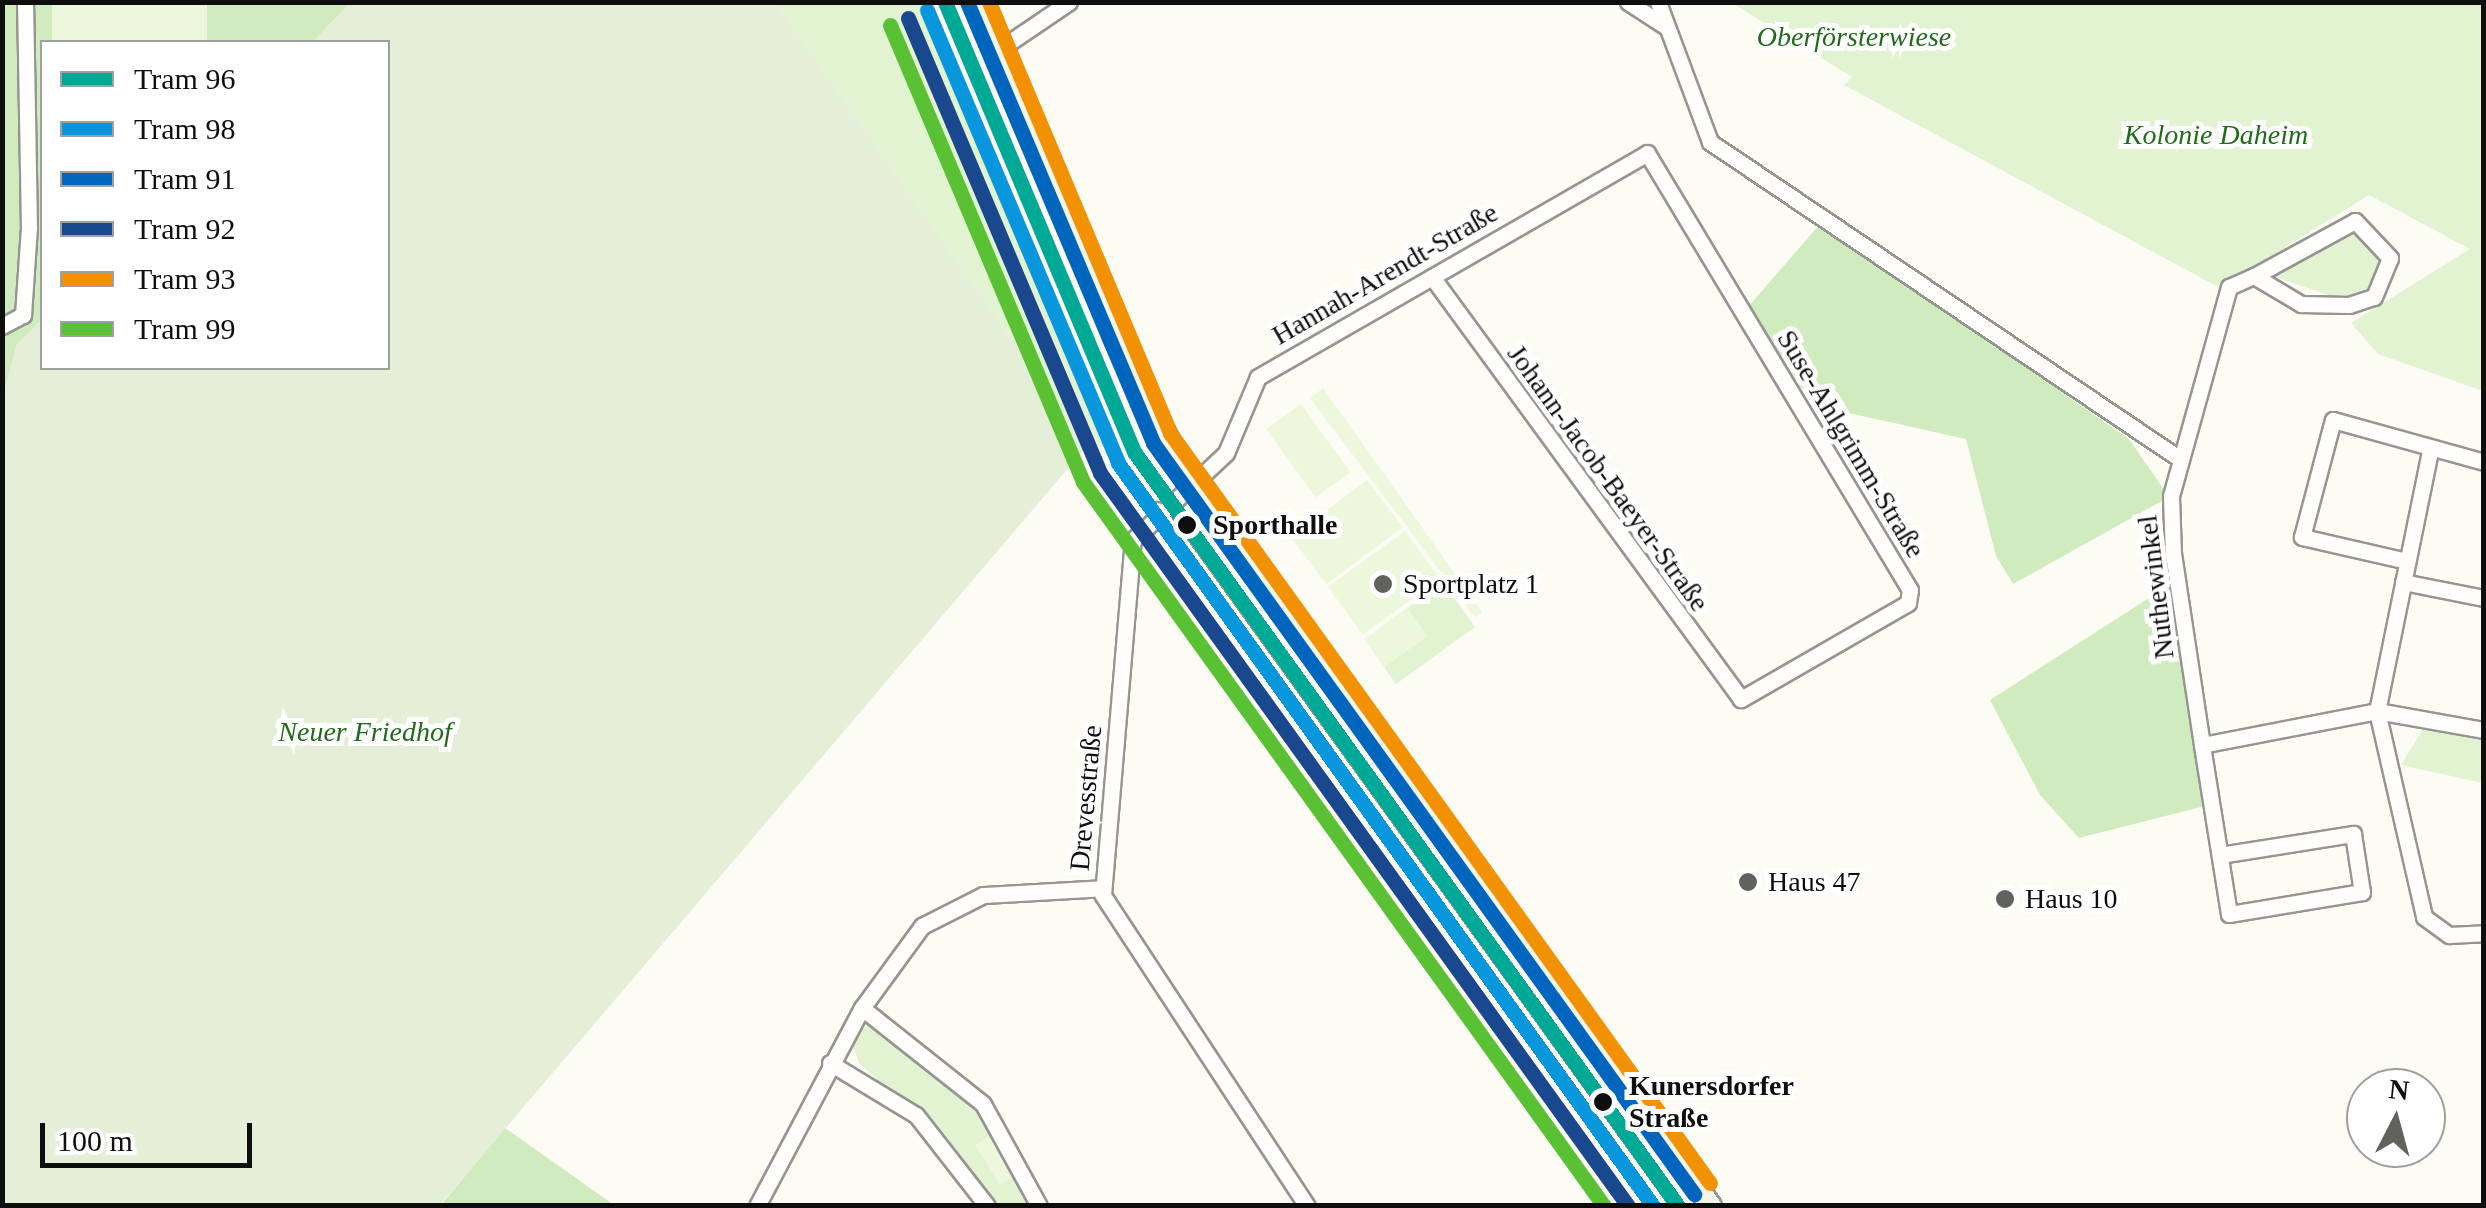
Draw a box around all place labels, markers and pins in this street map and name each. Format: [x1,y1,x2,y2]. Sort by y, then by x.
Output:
marker: Sporthalle [1170,508,1204,542]
place label: Sporthalle [1213,508,1337,542]
place label: Sportplatz 1 [1403,567,1539,601]
marker: Sportplatz 1 [1372,573,1394,595]
place label: Haus 47 [1768,865,1861,899]
marker: Haus 47 [1737,871,1759,893]
place label: Haus 10 [2025,882,2118,916]
marker: Haus 10 [1994,888,2016,910]
place label: Kunersdorfer Straße [1629,1069,1794,1135]
marker: Kunersdorfer Straße [1586,1085,1620,1119]

